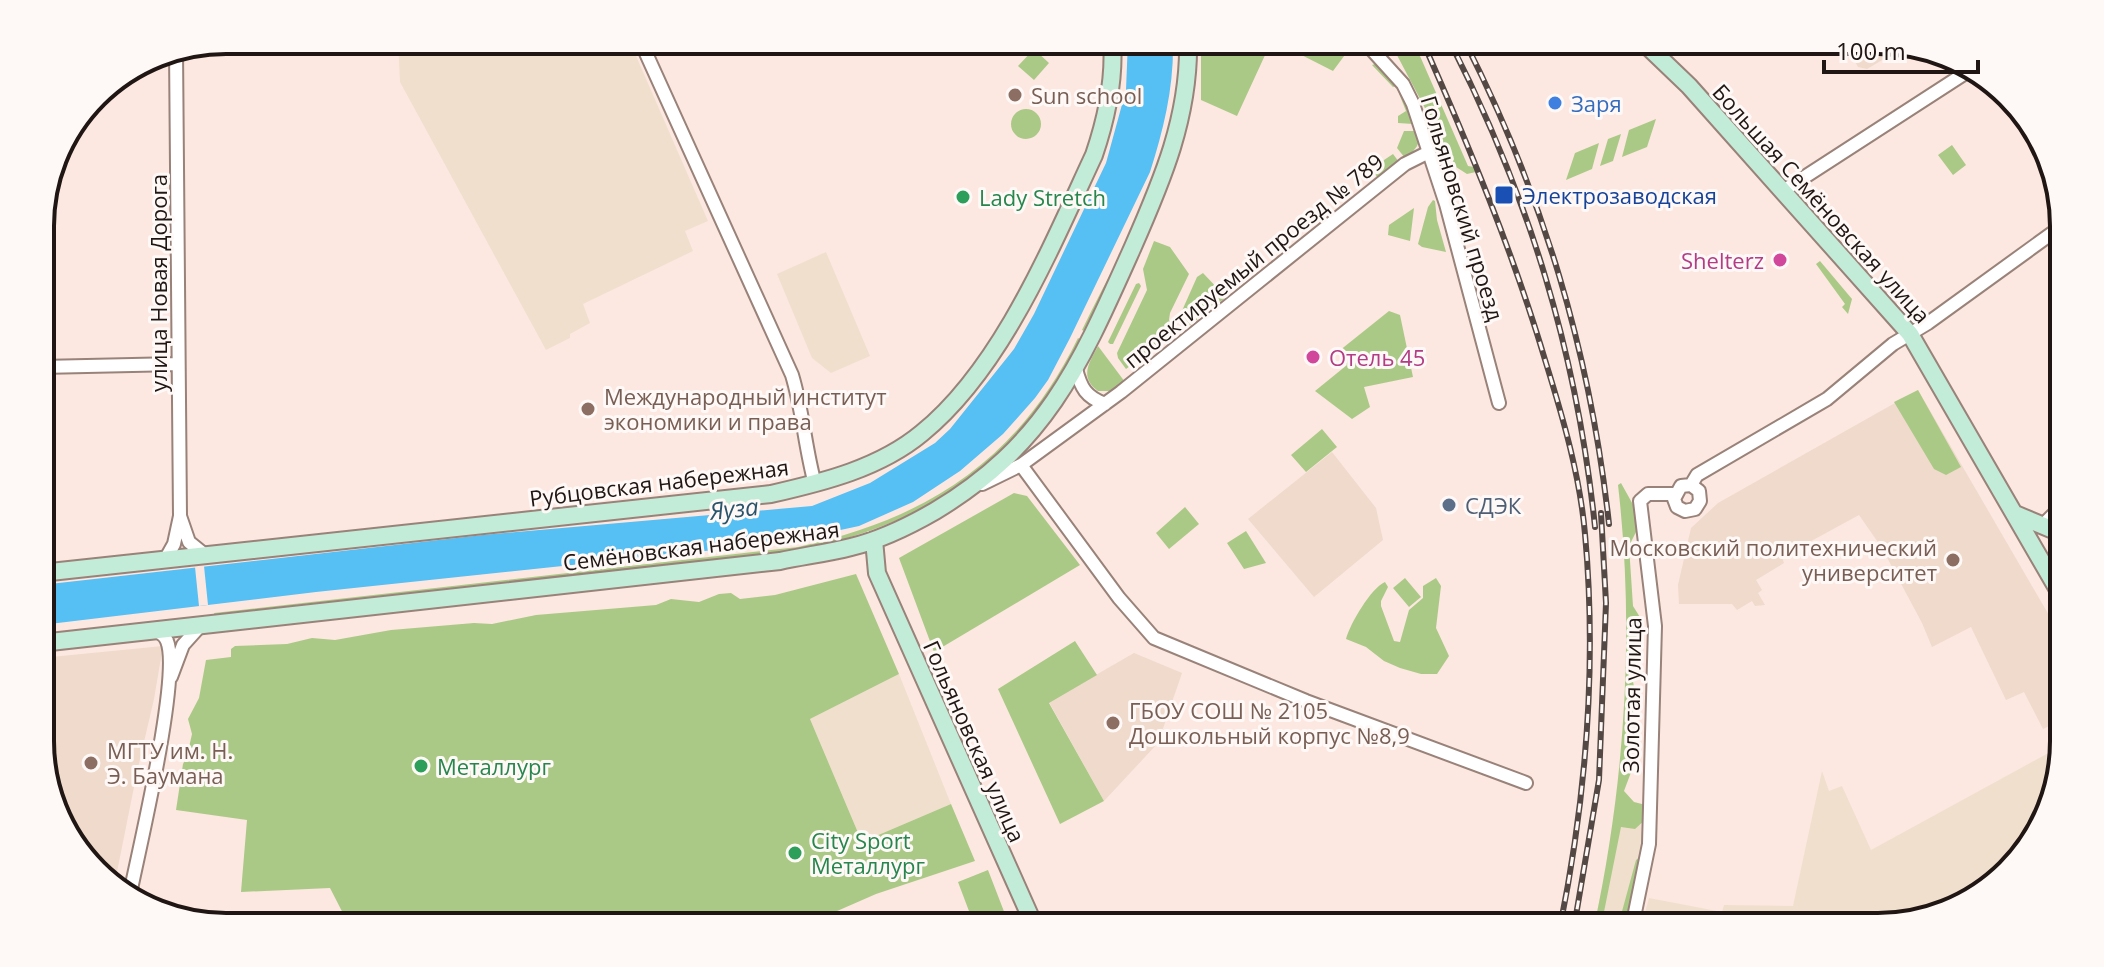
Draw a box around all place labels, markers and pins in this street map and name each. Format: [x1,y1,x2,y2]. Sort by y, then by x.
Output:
place label: Sun school [1031,80,1142,110]
marker: Sun school [1006,86,1024,104]
place label: Заря [1571,88,1622,118]
marker: Заря [1546,94,1564,112]
place label: Электрозаводская [1522,180,1717,210]
place label: Lady Stretch [979,182,1106,212]
marker: Электрозаводская [1493,184,1515,206]
marker: Lady Stretch [954,188,972,206]
place label: Shelterz [1681,245,1764,275]
marker: Shelterz [1771,251,1789,269]
place label: Отель 45 [1329,342,1425,372]
marker: Отель 45 [1304,348,1322,366]
place label: Международный институт экономики и права [604,381,887,436]
marker: Международный институт экономики и права [579,400,597,418]
place label: СДЭК [1465,490,1522,520]
marker: СДЭК [1440,496,1458,514]
place label: Московский политехнический университет [1609,532,1937,587]
marker: Московский политехнический университет [1944,551,1962,569]
place label: ГБОУ СОШ № 2105 Дошкольный корпус №8,9 [1129,695,1410,750]
marker: ГБОУ СОШ № 2105 Дошкольный корпус №8,9 [1104,714,1122,732]
place label: МГТУ им. Н. Э. Баумана [107,735,233,790]
place label: Металлург [437,751,551,781]
marker: МГТУ им. Н. Э. Баумана [82,754,100,772]
marker: Металлург [412,757,430,775]
place label: City Sport Металлург [811,825,925,880]
marker: City Sport Металлург [786,844,804,862]

